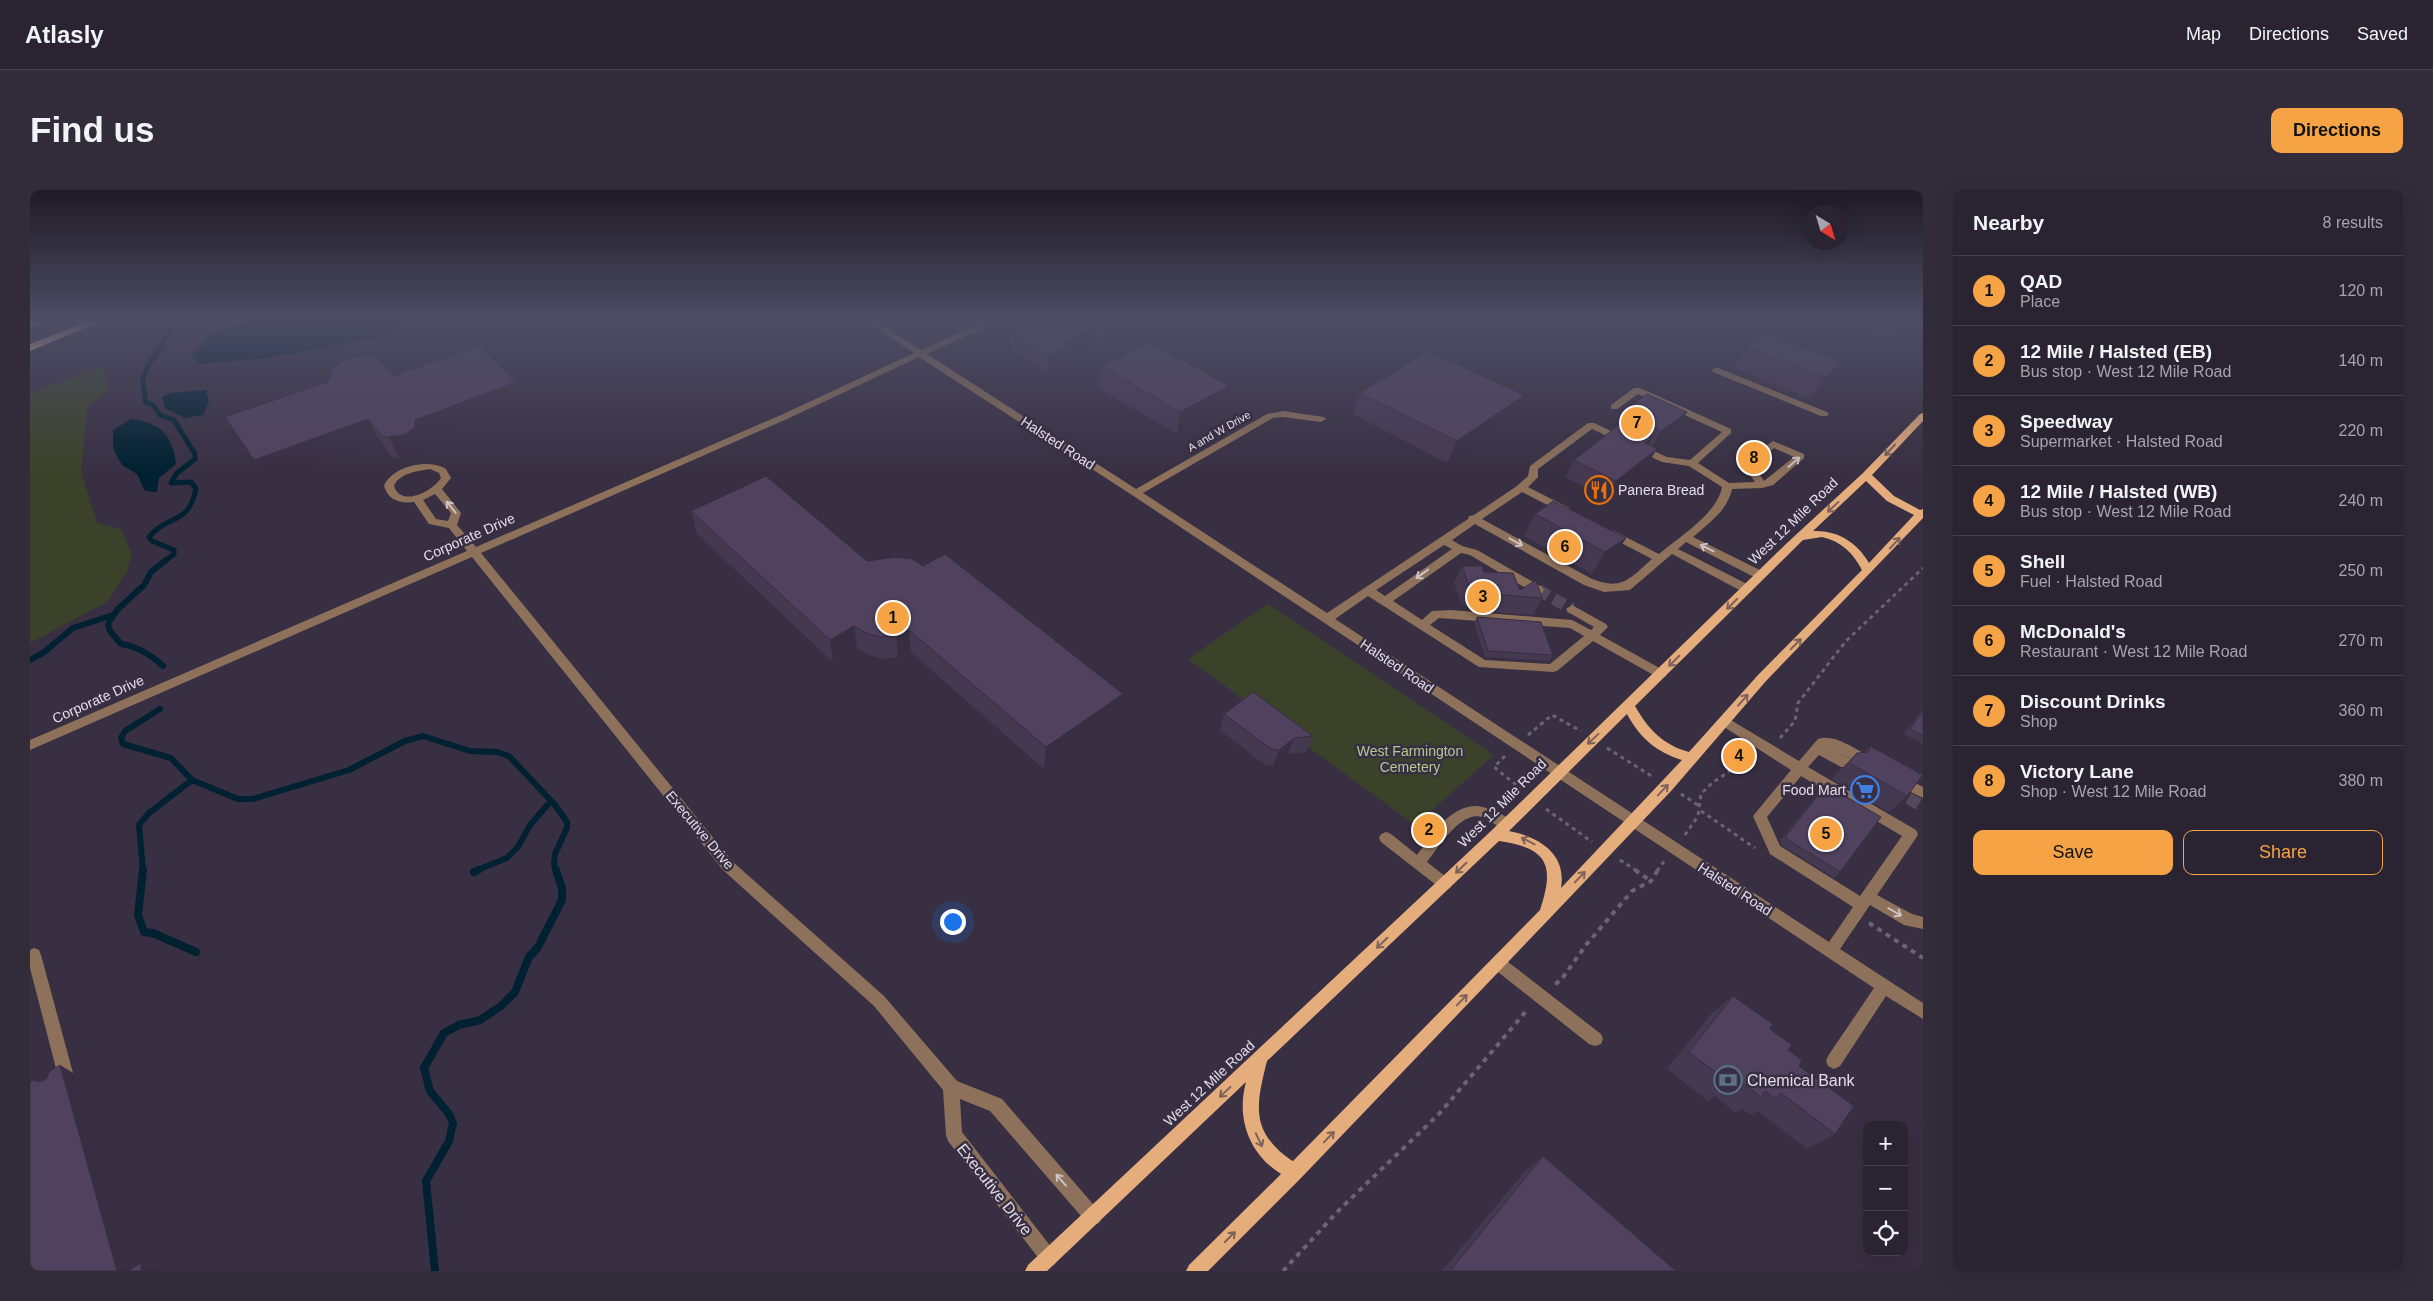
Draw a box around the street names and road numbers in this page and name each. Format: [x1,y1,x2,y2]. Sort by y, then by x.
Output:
street label: A and W Drive [1186,408,1252,454]
street label: Halsted Road [1018,413,1098,473]
street label: West 12 Mile Road [1745,474,1841,568]
street label: Corporate Drive [421,510,518,564]
street label: Halsted Road [1357,636,1437,696]
street label: Corporate Drive [50,672,147,726]
street label: West 12 Mile Road [1455,756,1549,850]
street label: Executive Drive [663,788,738,873]
street label: Halsted Road [1695,859,1775,919]
street label: West 12 Mile Road [1160,1037,1258,1129]
street label: Executive Drive [954,1140,1036,1238]

